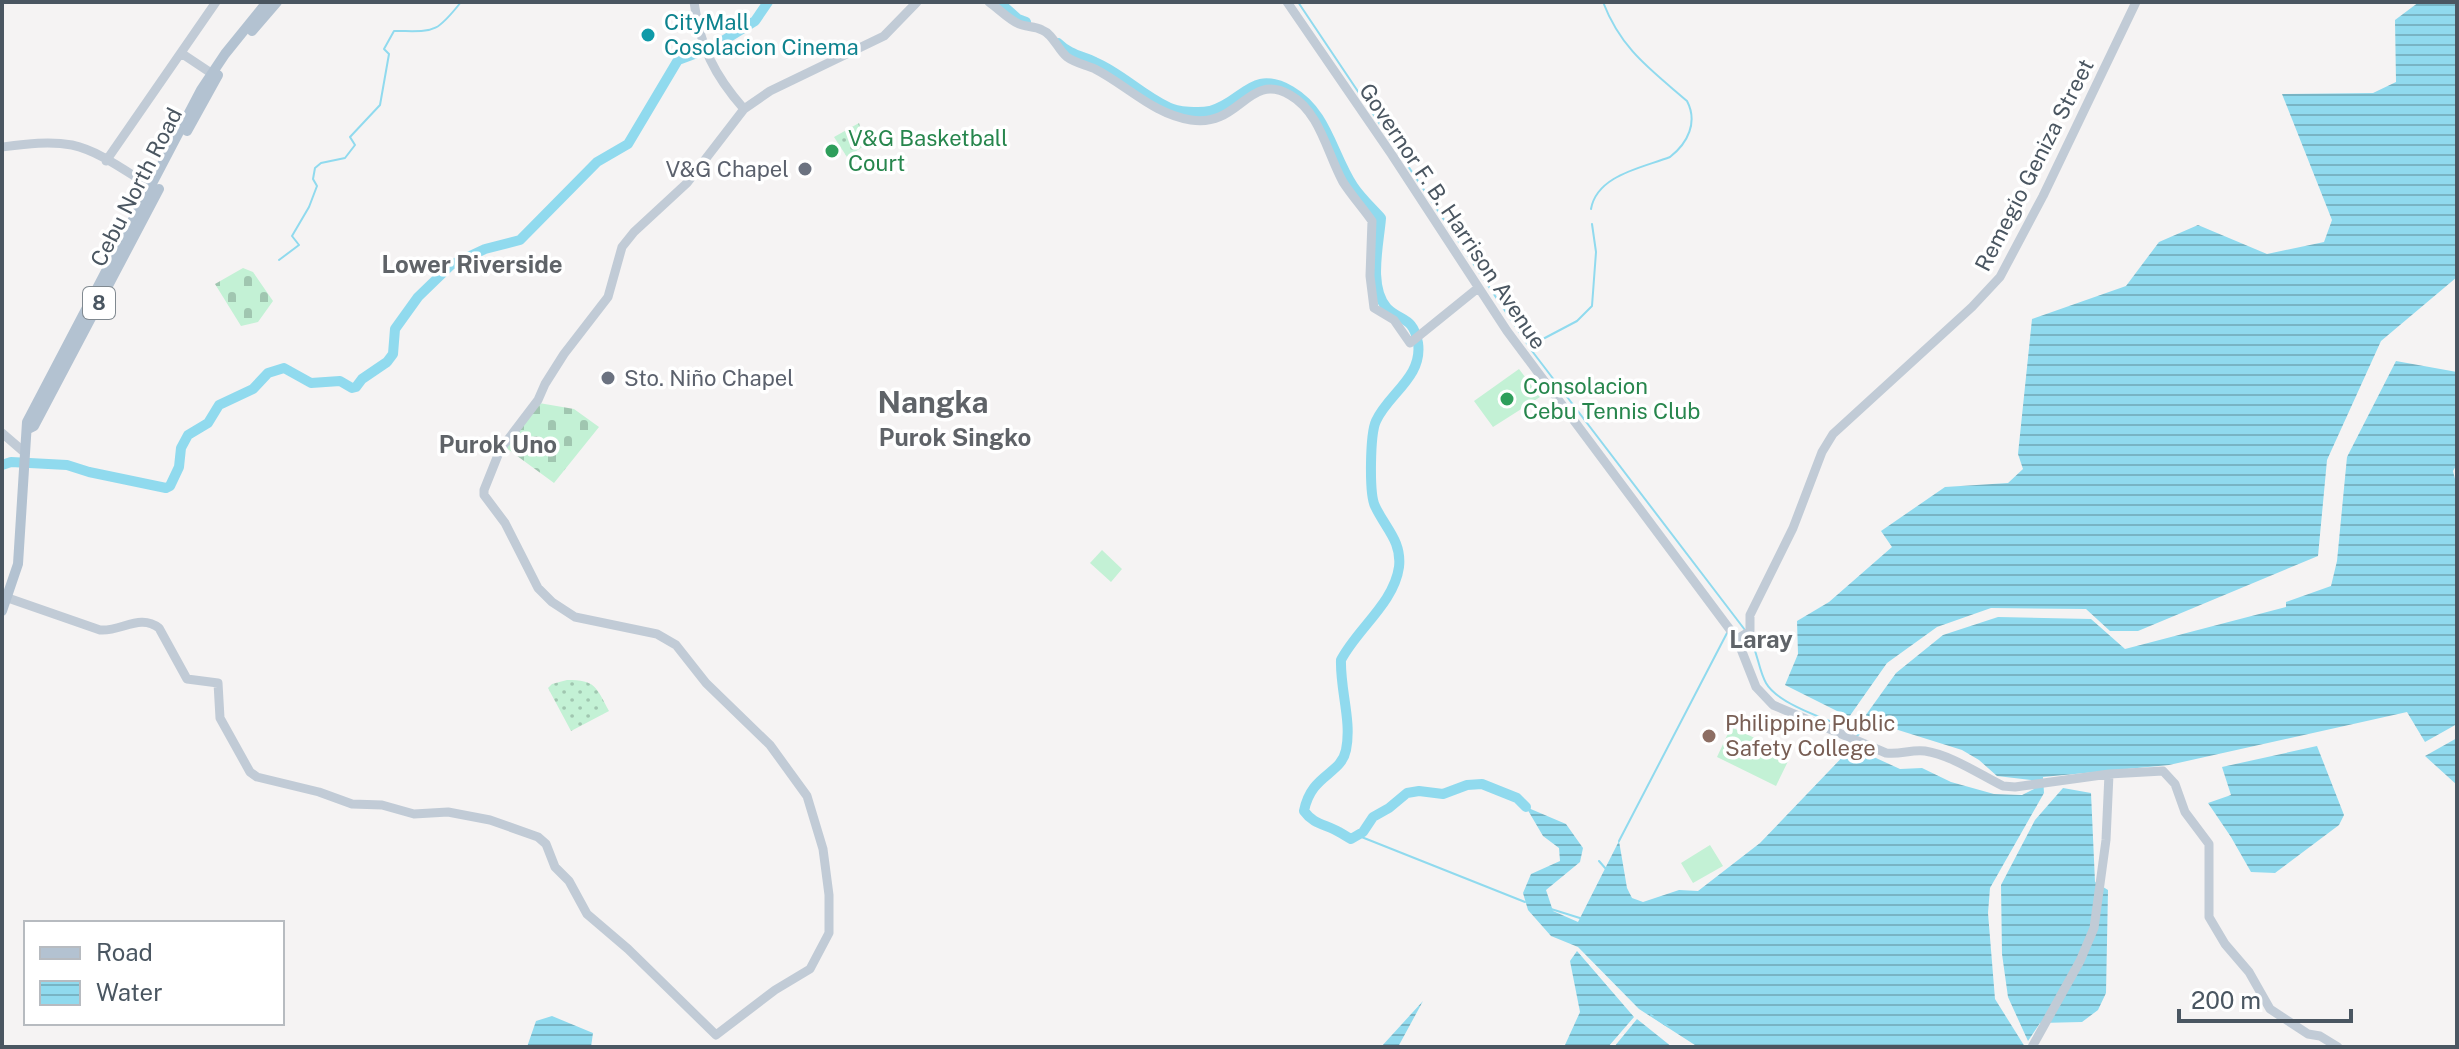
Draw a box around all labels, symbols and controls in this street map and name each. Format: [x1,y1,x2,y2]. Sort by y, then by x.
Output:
place label: CityMall Cosolacion Cinema [664,9,859,60]
marker: CityMall Cosolacion Cinema [639,26,657,44]
street label: Remegio Geniza Street [1969,55,2099,275]
street label: Governor F. B. Harrison Avenue [1354,78,1552,354]
street label: Cebu North Road [85,103,187,271]
place label: V&G Basketball Court [848,125,1008,176]
marker: V&G Basketball Court [823,142,841,160]
place label: V&G Chapel [665,156,789,182]
marker: V&G Chapel [796,160,814,178]
district label: Lower Riverside [381,250,563,278]
road number: 8 [83,287,115,319]
place label: Sto. Niño Chapel [624,365,794,391]
marker: Sto. Niño Chapel [599,369,617,387]
place label: Consolacion Cebu Tennis Club [1523,373,1701,424]
district label: Nangka [878,384,988,420]
marker: Consolacion Cebu Tennis Club [1498,390,1516,408]
district label: Purok Singko [879,423,1031,451]
district label: Purok Uno [439,430,557,458]
district label: Laray [1729,625,1793,653]
place label: Philippine Public Safety College [1725,710,1896,761]
marker: Philippine Public Safety College [1700,727,1718,745]
legend [24,921,284,1025]
text: Road [96,938,153,966]
scale bar [2179,973,2351,1023]
text: Water [96,978,163,1006]
text: 200 m [2191,986,2261,1014]

